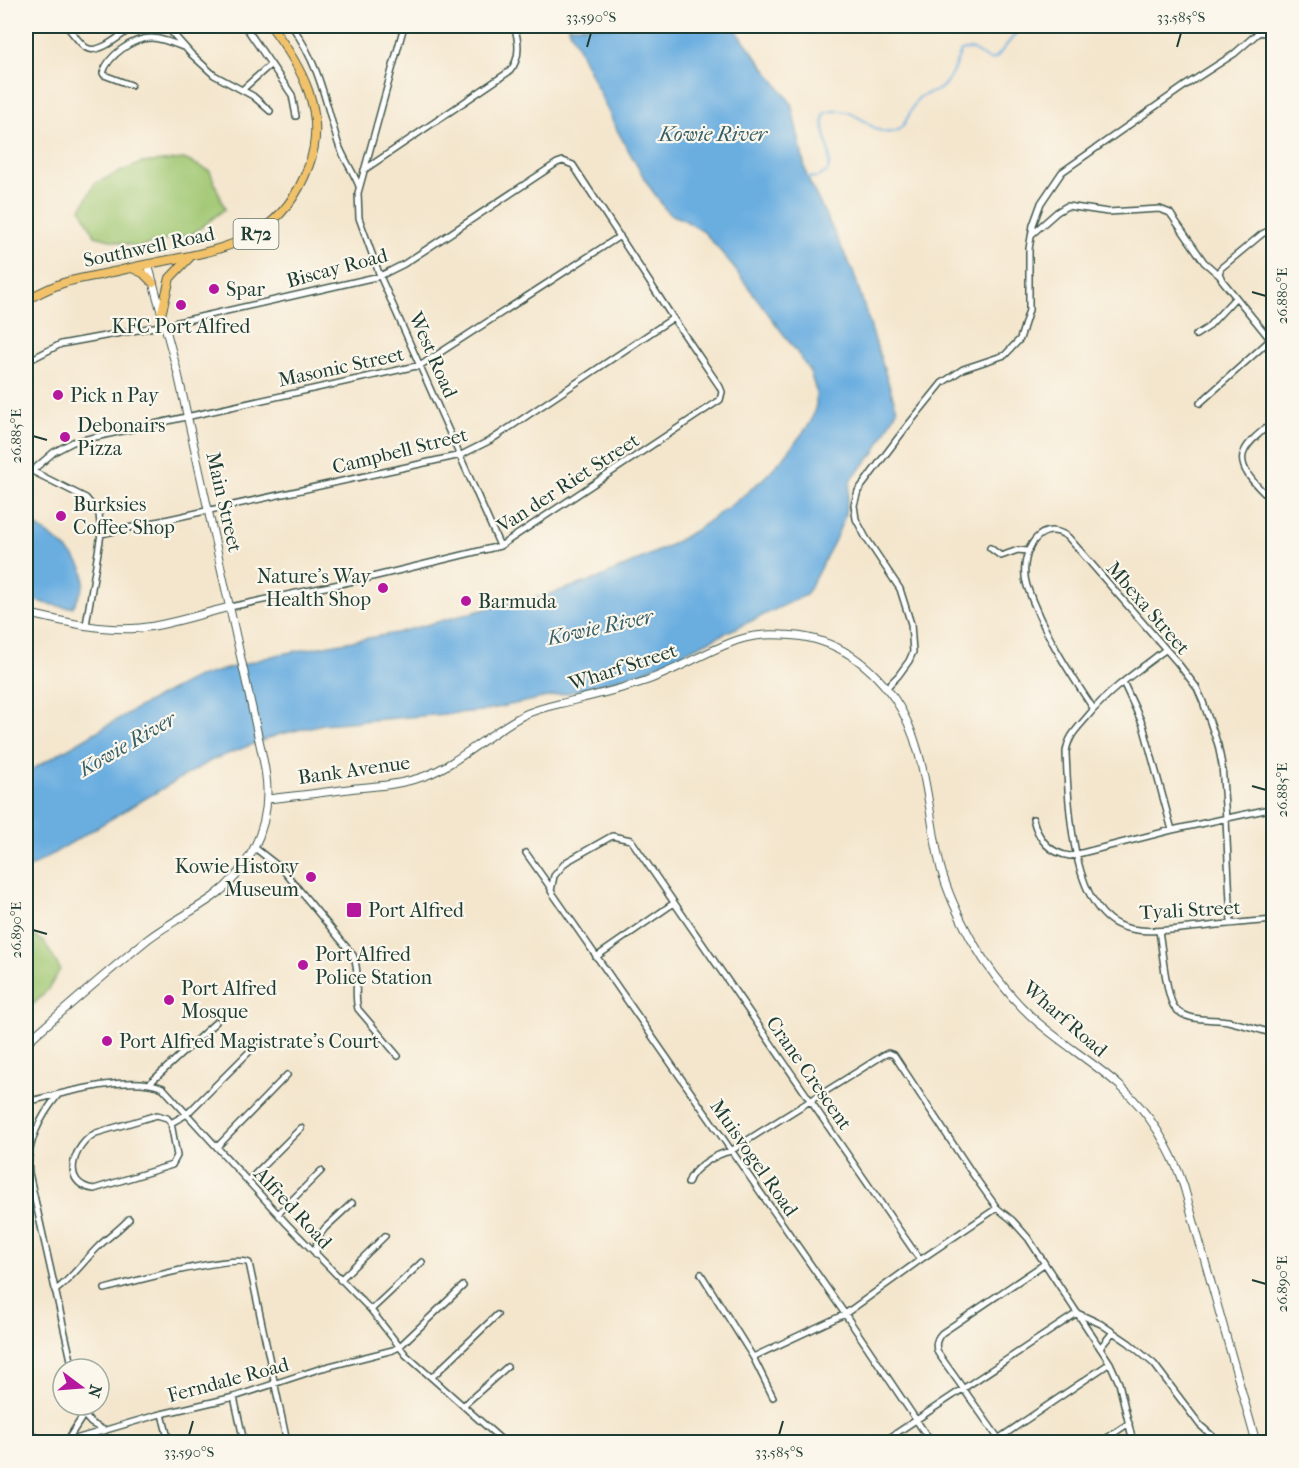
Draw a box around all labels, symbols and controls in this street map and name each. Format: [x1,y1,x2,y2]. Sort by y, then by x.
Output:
text: 33.590°S [566,8,616,26]
text: 33.585°S [1157,8,1205,26]
water label: Kowie River [657,122,769,146]
road number: R72 [234,219,278,249]
street label: Southwell Road [81,222,218,272]
street label: Biscay Road [284,243,391,293]
text: 26.880°E [1273,268,1291,324]
place label: Spar [226,278,265,301]
marker: Spar [207,282,221,296]
marker: KFC Port Alfred [174,298,188,312]
street label: West Road [403,308,463,402]
place label: KFC Port Alfred [112,315,252,338]
street label: Masonic Street [276,342,406,392]
place label: Pick n Pay [70,384,160,407]
marker: Pick n Pay [51,388,65,402]
text: 26.885°E [7,409,25,463]
place label: Debonairs Pizza [77,414,165,460]
street label: Campbell Street [330,423,470,479]
street label: Van der Riet Street [492,428,643,538]
marker: Debonairs Pizza [58,430,72,444]
street label: Main Street [201,450,247,554]
place label: Burksies Coffee Shop [73,493,175,539]
marker: Burksies Coffee Shop [54,509,68,523]
street label: Mbexa Street [1102,557,1194,659]
place label: Nature's Way Health Shop [257,565,372,611]
marker: Nature's Way Health Shop [376,581,390,595]
place label: Barmuda [478,590,557,613]
marker: Barmuda [459,594,473,608]
water label: Kowie River [543,604,657,650]
street label: Wharf Street [565,639,680,696]
water label: Kowie River [72,706,181,782]
street label: Bank Avenue [296,751,412,789]
text: 26.885°E [1273,763,1291,817]
place label: Kowie History Museum [175,855,300,901]
marker: Kowie History Museum [304,870,318,884]
street label: Tyali Street [1139,896,1241,924]
place label: Port Alfred [368,899,465,922]
text: 26.890°E [7,901,25,959]
marker: Port Alfred [345,901,363,919]
place label: Port Alfred Police Station [315,943,433,989]
marker: Port Alfred Police Station [296,958,310,972]
street label: Wharf Road [1017,976,1113,1063]
place label: Port Alfred Mosque [181,977,278,1023]
marker: Port Alfred Mosque [162,993,176,1007]
street label: Crane Crescent [761,1012,857,1134]
place label: Port Alfred Magistrate's Court [119,1030,379,1053]
marker: Port Alfred Magistrate's Court [100,1034,114,1048]
street label: Muisvogel Road [705,1095,803,1222]
street label: Alfred Road [249,1162,337,1254]
text: 26.890°E [1273,1255,1291,1313]
street label: Ferndale Road [165,1352,292,1407]
north arrow [51,1357,111,1417]
text: N [84,1383,106,1400]
text: 33.590°S [164,1443,214,1461]
text: 33.585°S [755,1443,803,1461]

